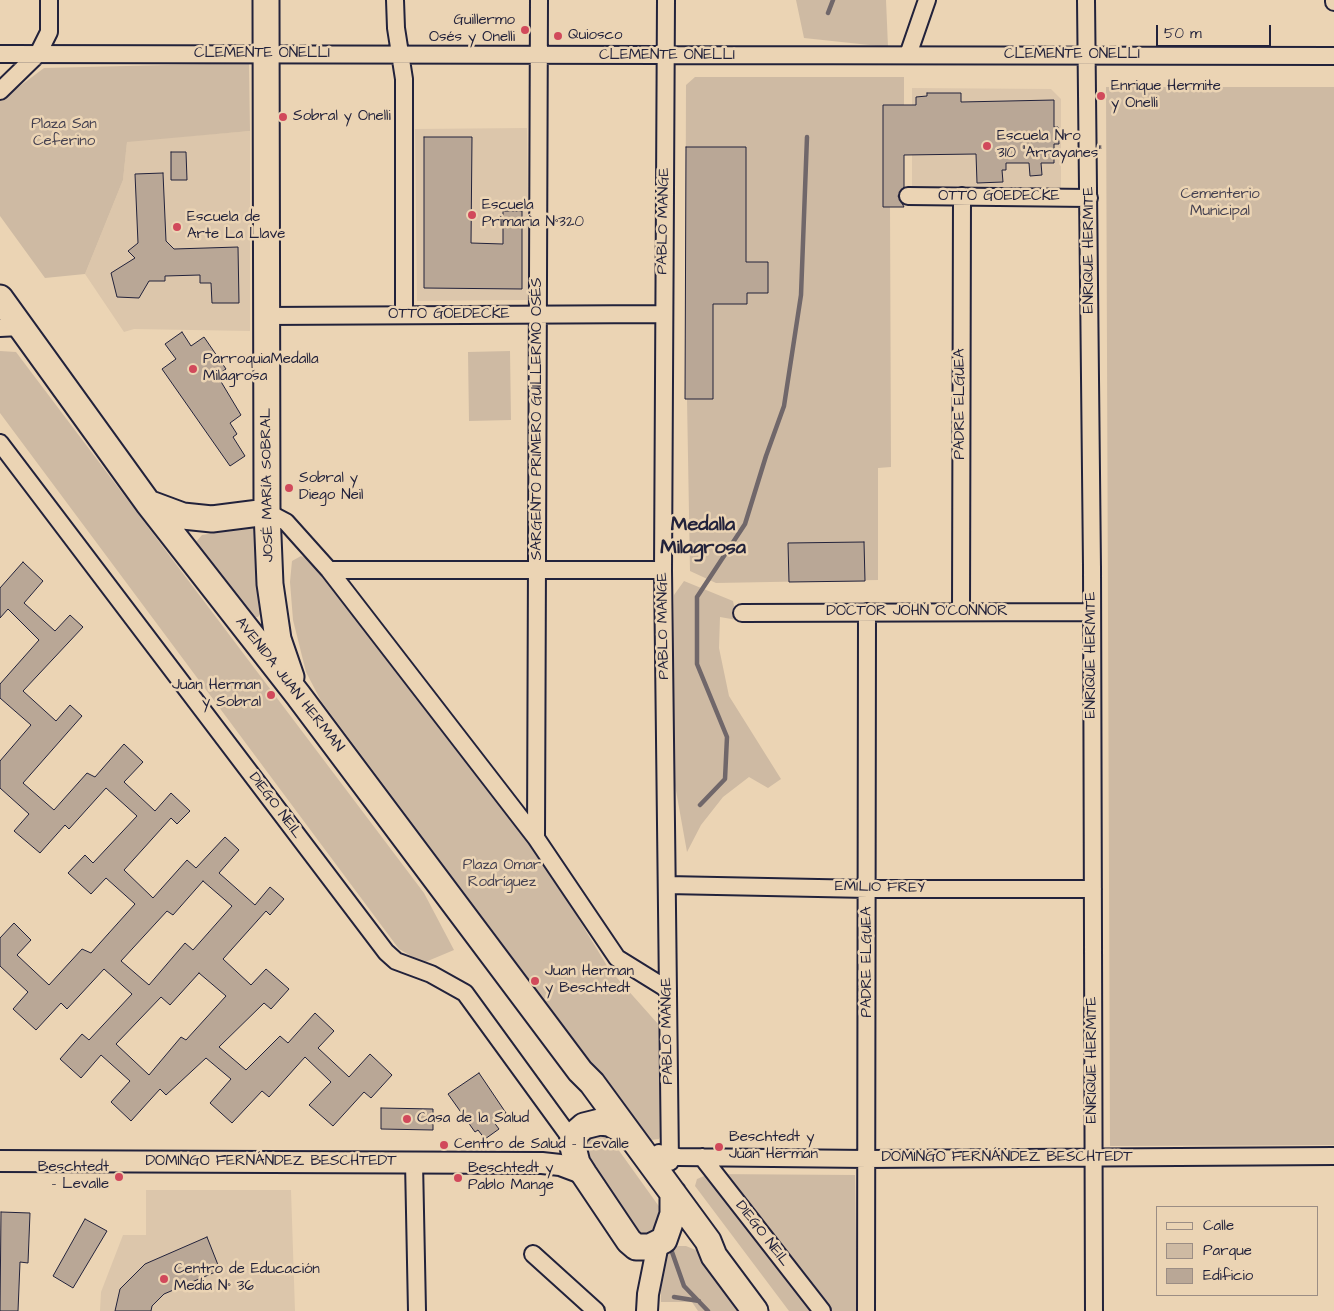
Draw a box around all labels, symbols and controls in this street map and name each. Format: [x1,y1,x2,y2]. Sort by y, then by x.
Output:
place label: Guillermo Osés y Onelli [429,12,515,47]
scale bar [1159,15,1274,47]
text: 50 m [1164,23,1202,44]
marker: Guillermo Osés y Onelli [519,24,531,36]
place label: Quiosco [568,27,622,45]
marker: Quiosco [552,30,564,42]
street label: CLEMENTE ONELLI [194,45,330,63]
street label: CLEMENTE ONELLI [1004,46,1140,64]
street label: CLEMENTE ONELLI [599,47,735,65]
place label: Enrique Hermite y Onelli [1111,78,1221,113]
marker: Enrique Hermite y Onelli [1095,90,1107,102]
place label: Sobral y Onelli [293,108,391,126]
marker: Sobral y Onelli [277,111,289,123]
park label: Plaza San Ceferino [31,116,97,151]
place label: Escuela Nro 310 "Arrayanes" [997,128,1102,163]
marker: Escuela Nro 310 "Arrayanes" [981,140,993,152]
street label: PABLO MANGE [654,167,674,275]
park label: Cementerio Municipal [1180,186,1260,221]
street label: ENRIQUE HERMITE [1081,187,1099,313]
street label: OTTO GOEDECKE [938,188,1060,206]
place label: Escuela Primaria N°320 [482,197,584,232]
place label: Escuela de Arte La Llave [187,209,285,244]
marker: Escuela Primaria N°320 [466,209,478,221]
marker: Escuela de Arte La Llave [171,221,183,233]
street label: SARGENTO PRIMERO GUILLERMO OSÉS [529,278,547,560]
street label: OTTO GOEDECKE [388,306,510,324]
street label: PADRE ELGUEA [952,348,970,460]
place label: ParroquiaMedalla Milagrosa [203,351,319,386]
marker: ParroquiaMedalla Milagrosa [187,363,199,375]
street label: JOSÉ MARÍA SOBRAL [258,408,278,562]
place label: Sobral y Diego Neil [299,470,363,505]
marker: Sobral y Diego Neil [283,482,295,494]
district label: Medalla Milagrosa [660,514,746,561]
street label: PABLO MANGE [654,572,674,680]
street label: ENRIQUE HERMITE [1083,592,1101,718]
street label: DOCTOR JOHN O'CONNOR [826,603,1008,621]
street label: AVENIDA JUAN HERMAN [231,614,347,756]
place label: Juan Herman y Sobral [172,677,261,712]
marker: Juan Herman y Sobral [265,689,277,701]
street label: DIEGO NEIL [244,769,306,843]
park label: Plaza Omar Rodríguez [463,857,541,892]
street label: EMILIO FREY [835,878,925,898]
street label: PADRE ELGUEA [859,906,877,1018]
place label: Juan Herman y Beschtedt [545,963,634,998]
marker: Juan Herman y Beschtedt [529,975,541,987]
street label: PABLO MANGE [658,977,678,1085]
street label: ENRIQUE HERMITE [1084,997,1102,1123]
place label: Casa de la Salud [417,1110,529,1128]
marker: Casa de la Salud [401,1113,413,1125]
place label: Beschtedt y Juan Herman [729,1129,818,1164]
place label: Centro de Salud - Levalle [454,1136,629,1154]
marker: Centro de Salud - Levalle [438,1139,450,1151]
marker: Beschtedt y Juan Herman [713,1141,725,1153]
street label: DOMINGO FERNÁNDEZ BESCHTEDT [881,1149,1133,1167]
street label: DOMINGO FERNÁNDEZ BESCHTEDT [145,1153,397,1171]
place label: Beschtedt - Levalle [38,1159,109,1194]
place label: Beschtedt y Pablo Mange [468,1160,554,1195]
marker: Beschtedt - Levalle [113,1171,125,1183]
marker: Beschtedt y Pablo Mange [452,1172,464,1184]
street label: DIEGO NEIL [731,1198,793,1270]
legend [1156,1206,1319,1296]
text: Calle [1203,1215,1234,1236]
text: Parque [1203,1240,1252,1261]
place label: Centro de Educación Media N° 36 [174,1261,320,1296]
text: Edificio [1203,1265,1253,1286]
marker: Centro de Educación Media N° 36 [158,1273,170,1285]

